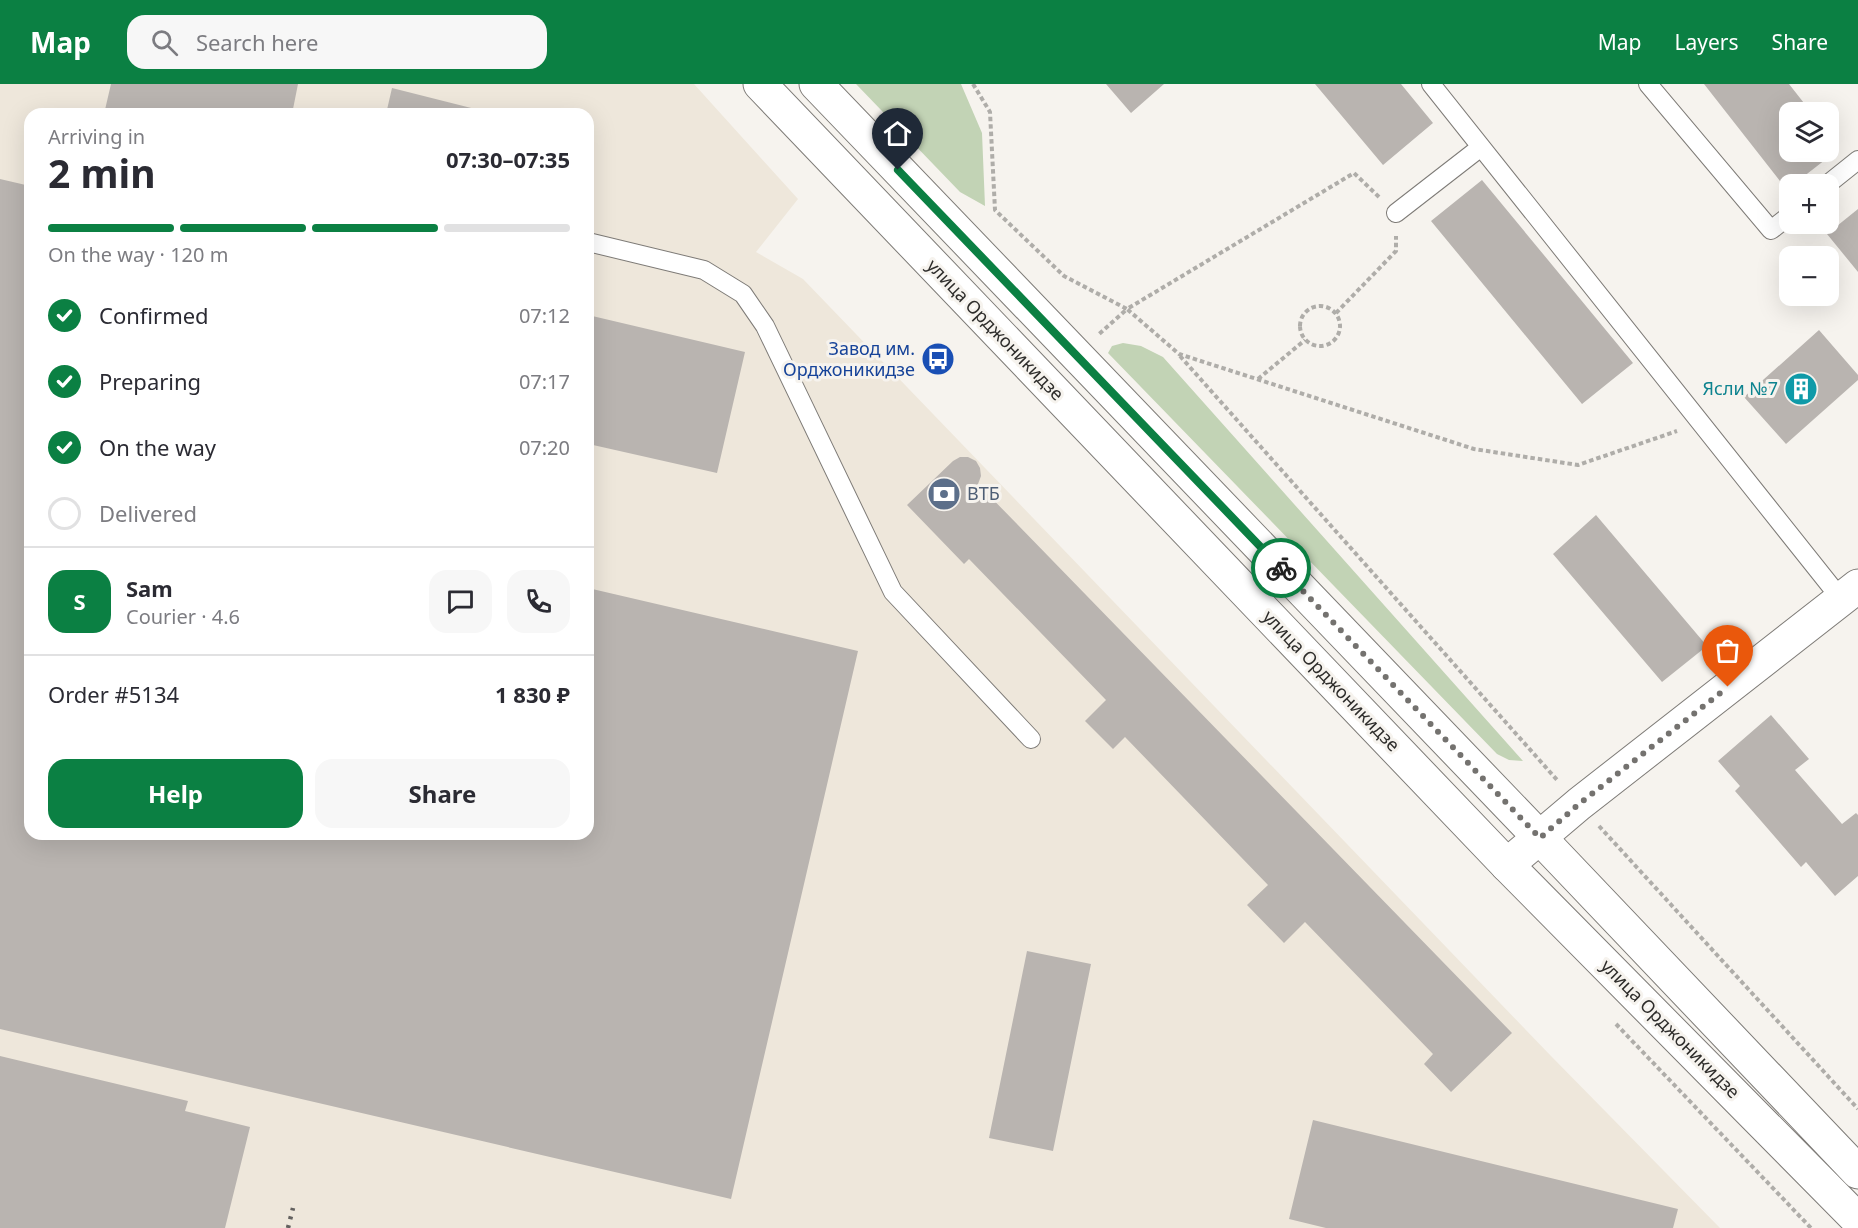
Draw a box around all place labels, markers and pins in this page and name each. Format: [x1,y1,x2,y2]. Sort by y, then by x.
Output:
pin [872,108,923,170]
place label: Завод им. Орджоникидзе [783,336,915,381]
bus stop icon: Завод им. Орджоникидзе [920,341,956,377]
building icon: Ясли №7 [1783,371,1819,407]
place label: Ясли №7 [1703,376,1778,400]
bank icon: ВТБ [926,476,962,512]
place label: ВТБ [967,481,1000,505]
pin [1702,625,1753,687]

